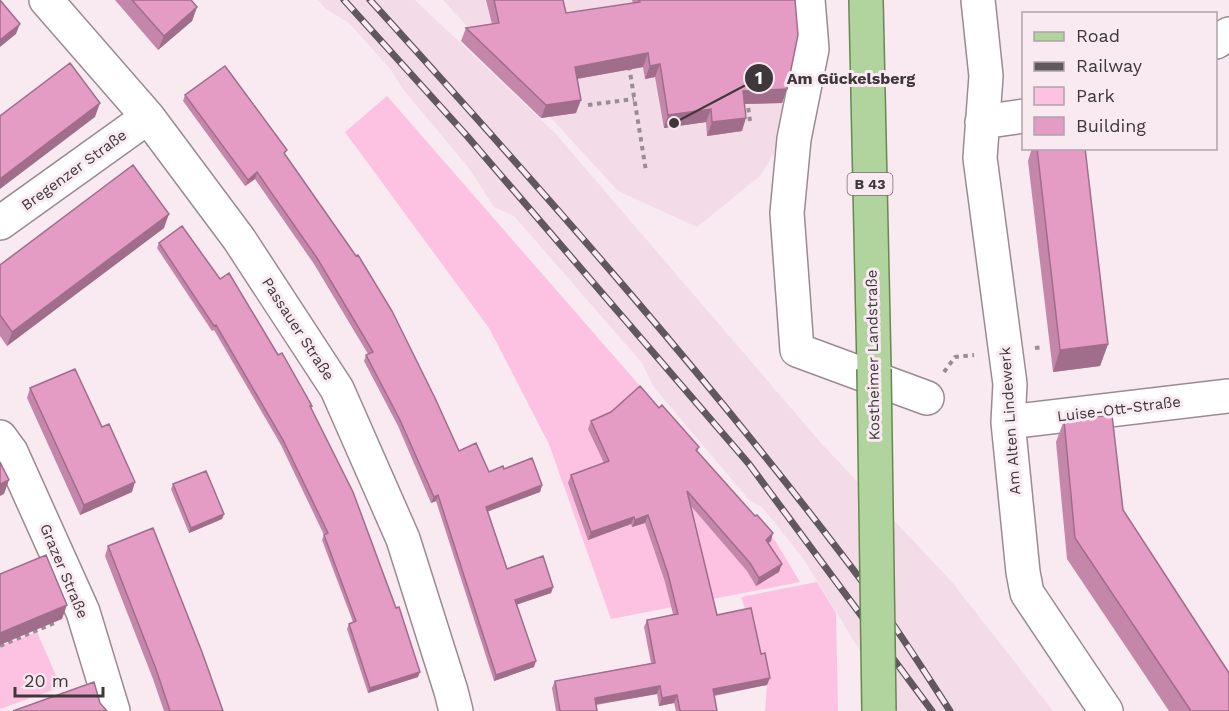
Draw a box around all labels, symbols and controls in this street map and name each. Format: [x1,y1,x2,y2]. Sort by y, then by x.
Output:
legend [1022,12,1217,150]
text: Road [1076,25,1120,46]
text: Railway [1076,55,1143,76]
callout: Am Gückelsberg [744,61,927,95]
text: 1 [755,67,763,88]
text: Am Gückelsberg [787,69,915,88]
text: Park [1076,85,1115,106]
text: Building [1076,115,1146,136]
street label: Bregenzer Straße [18,126,130,214]
road number: B 43 [848,173,892,195]
street label: Kostheimer Landstraße [863,269,883,441]
street label: Passauer Straße [258,274,338,384]
street label: Am Alten Lindewerk [996,346,1024,495]
street label: Luise-Ott-Straße [1056,392,1182,426]
street label: Grazer Straße [36,521,92,621]
scale bar [15,660,104,698]
text: 20 m [24,670,69,691]

